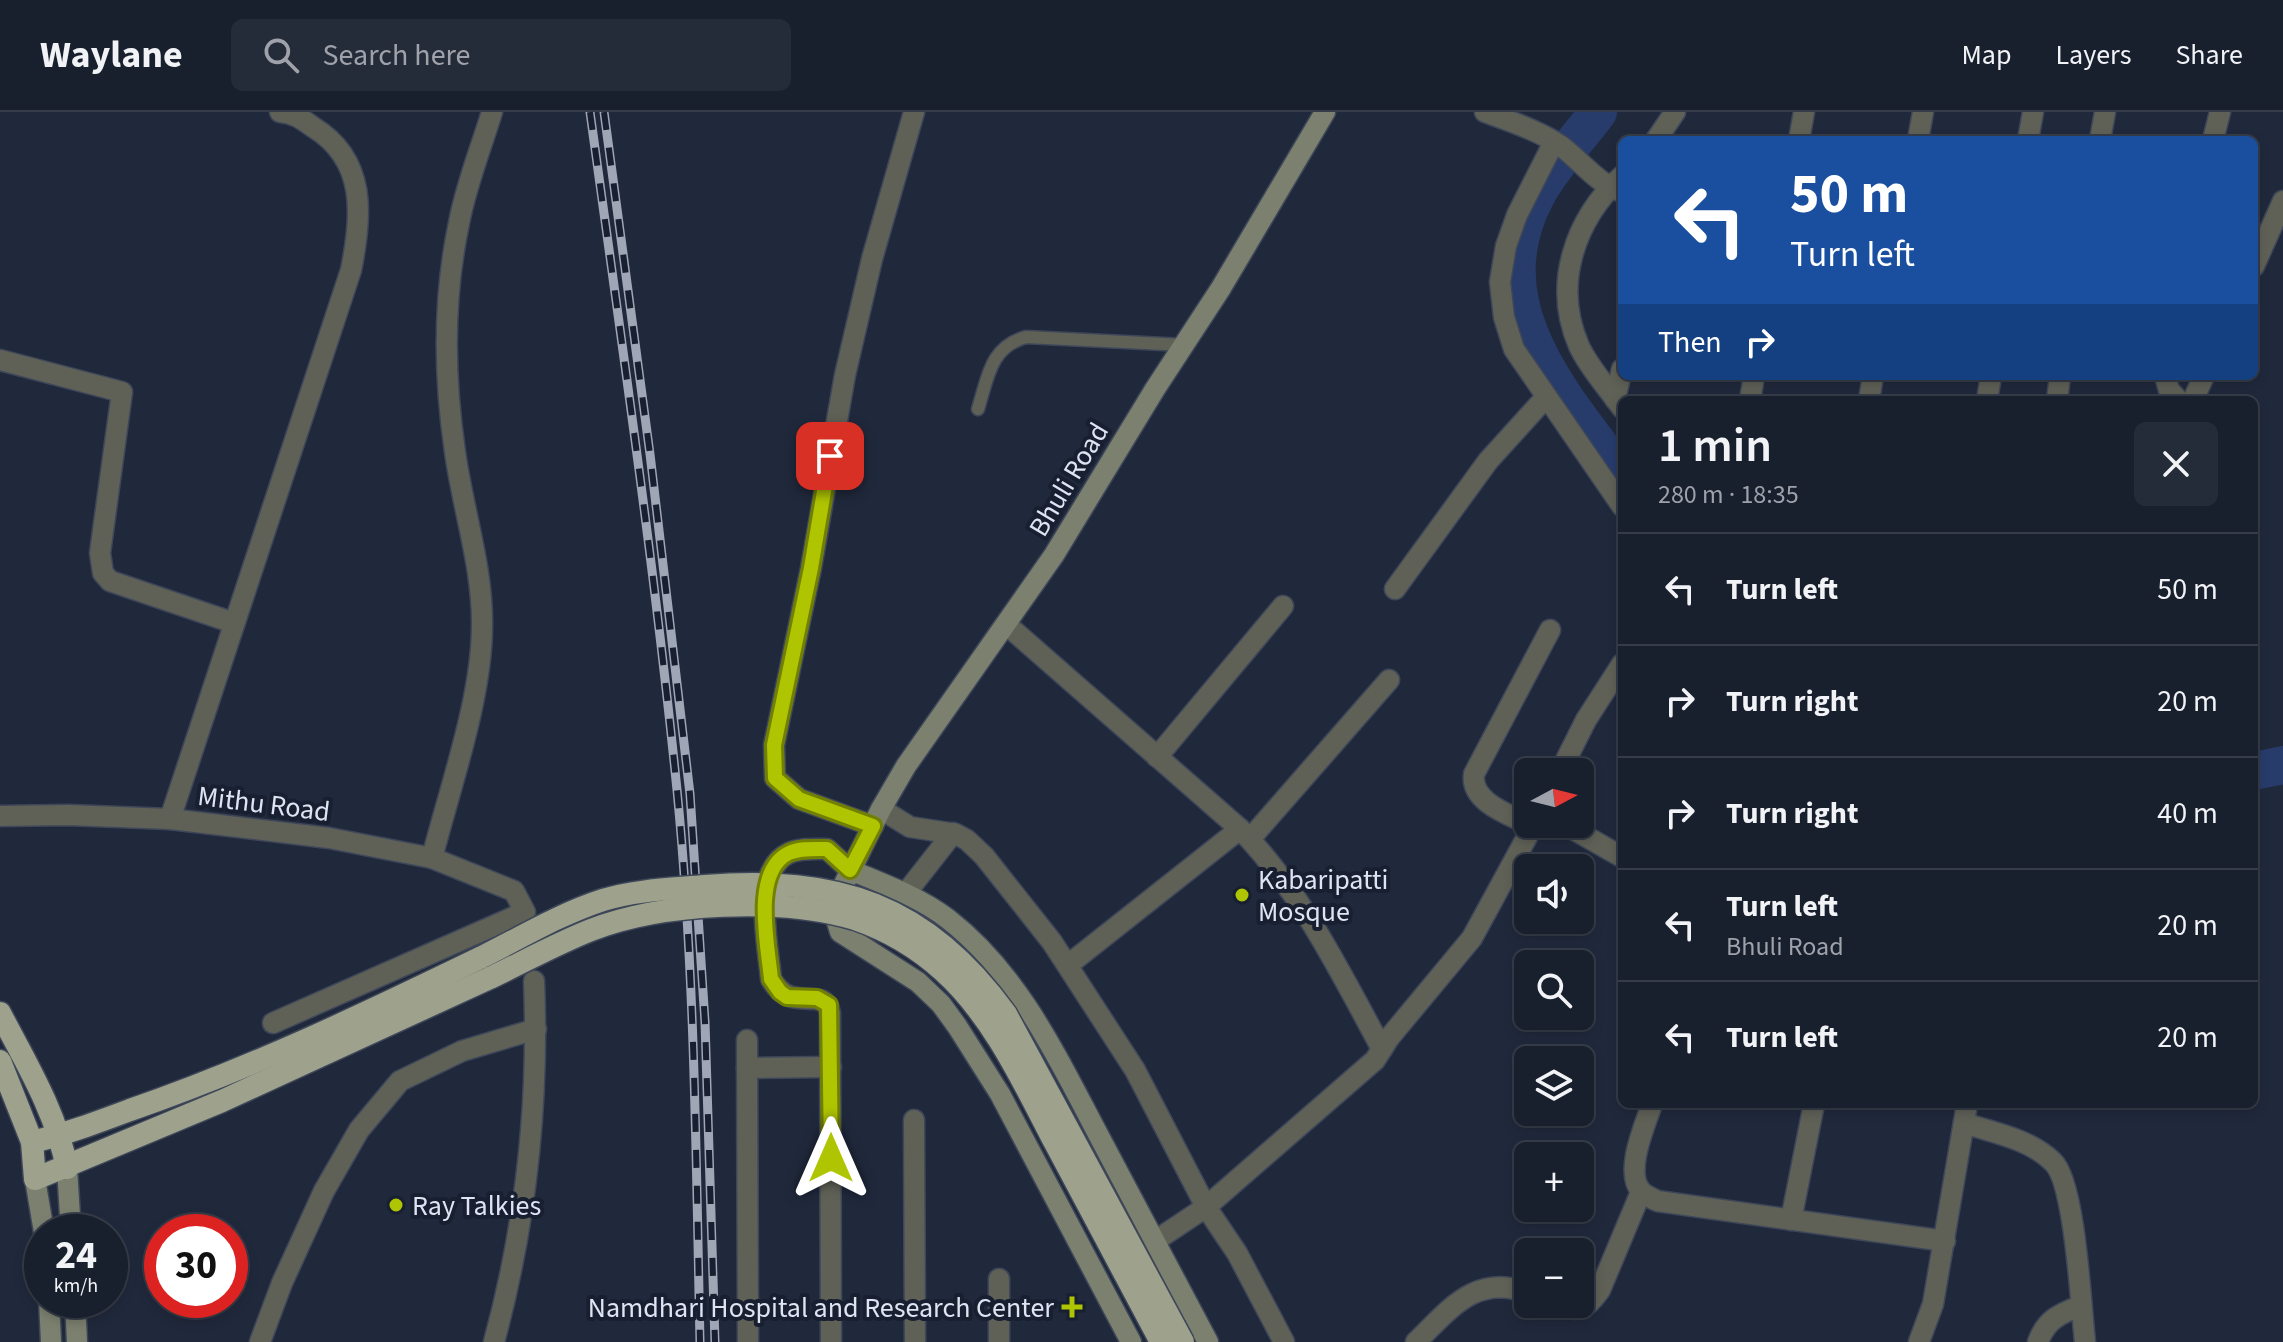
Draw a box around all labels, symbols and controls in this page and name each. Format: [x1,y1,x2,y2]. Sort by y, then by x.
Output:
search box [231,19,791,91]
text: Waylane [40,28,183,82]
icon: search [259,33,303,77]
text: Search here [323,34,471,77]
text: Map [1961,35,2011,75]
text: Layers [2055,35,2131,75]
text: Share [2175,35,2243,75]
text: 50 m [1790,155,1908,234]
icon: left [1658,168,1762,272]
text: Turn left [1790,229,1915,280]
icon: right [1738,320,1782,364]
text: Then [1658,321,1722,364]
text: 1 min [1658,412,1772,480]
street label: Bhuli Road [1019,415,1119,544]
pin [796,422,864,490]
button: close [2134,422,2218,506]
icon: arrive [808,434,852,478]
text: 280 m · 18:35 [1658,476,1799,513]
icon: left [1658,567,1702,611]
text: Turn left [1726,568,1838,611]
text: 50 m [2157,568,2218,611]
icon: right [1658,679,1702,723]
text: Turn right [1726,680,1858,723]
text: 20 m [2157,680,2218,723]
north arrow [1514,758,1594,838]
map controls [1514,758,1594,1318]
street label: Mithu Road [195,776,332,832]
icon: right [1658,791,1702,835]
text: Turn right [1726,792,1858,835]
text: 40 m [2157,792,2218,835]
button: sound [1514,854,1594,934]
place label: Kabaripatti Mosque [1258,860,1388,932]
text: Turn left [1726,885,1838,928]
marker: Kabaripatti Mosque [1233,886,1251,904]
icon: left [1658,903,1702,947]
text: 20 m [2157,904,2218,947]
text: Bhuli Road [1726,928,1844,965]
button: search [1514,950,1594,1030]
icon: left [1658,1015,1702,1059]
text: Turn left [1726,1016,1838,1059]
text: 20 m [2157,1016,2218,1059]
button: layers [1514,1046,1594,1126]
position arrow [789,1116,873,1200]
button: + [1514,1142,1594,1222]
place label: Ray Talkies [412,1186,541,1226]
marker: Ray Talkies [387,1196,405,1214]
speed limit sign: 30 [144,1214,248,1318]
text: 24 [55,1227,97,1284]
button: − [1514,1238,1594,1318]
text: km/h [54,1272,98,1300]
place label: Namdhari Hospital and Research Center [588,1288,1054,1328]
marker: Namdhari Hospital and Research Center [1061,1296,1083,1318]

